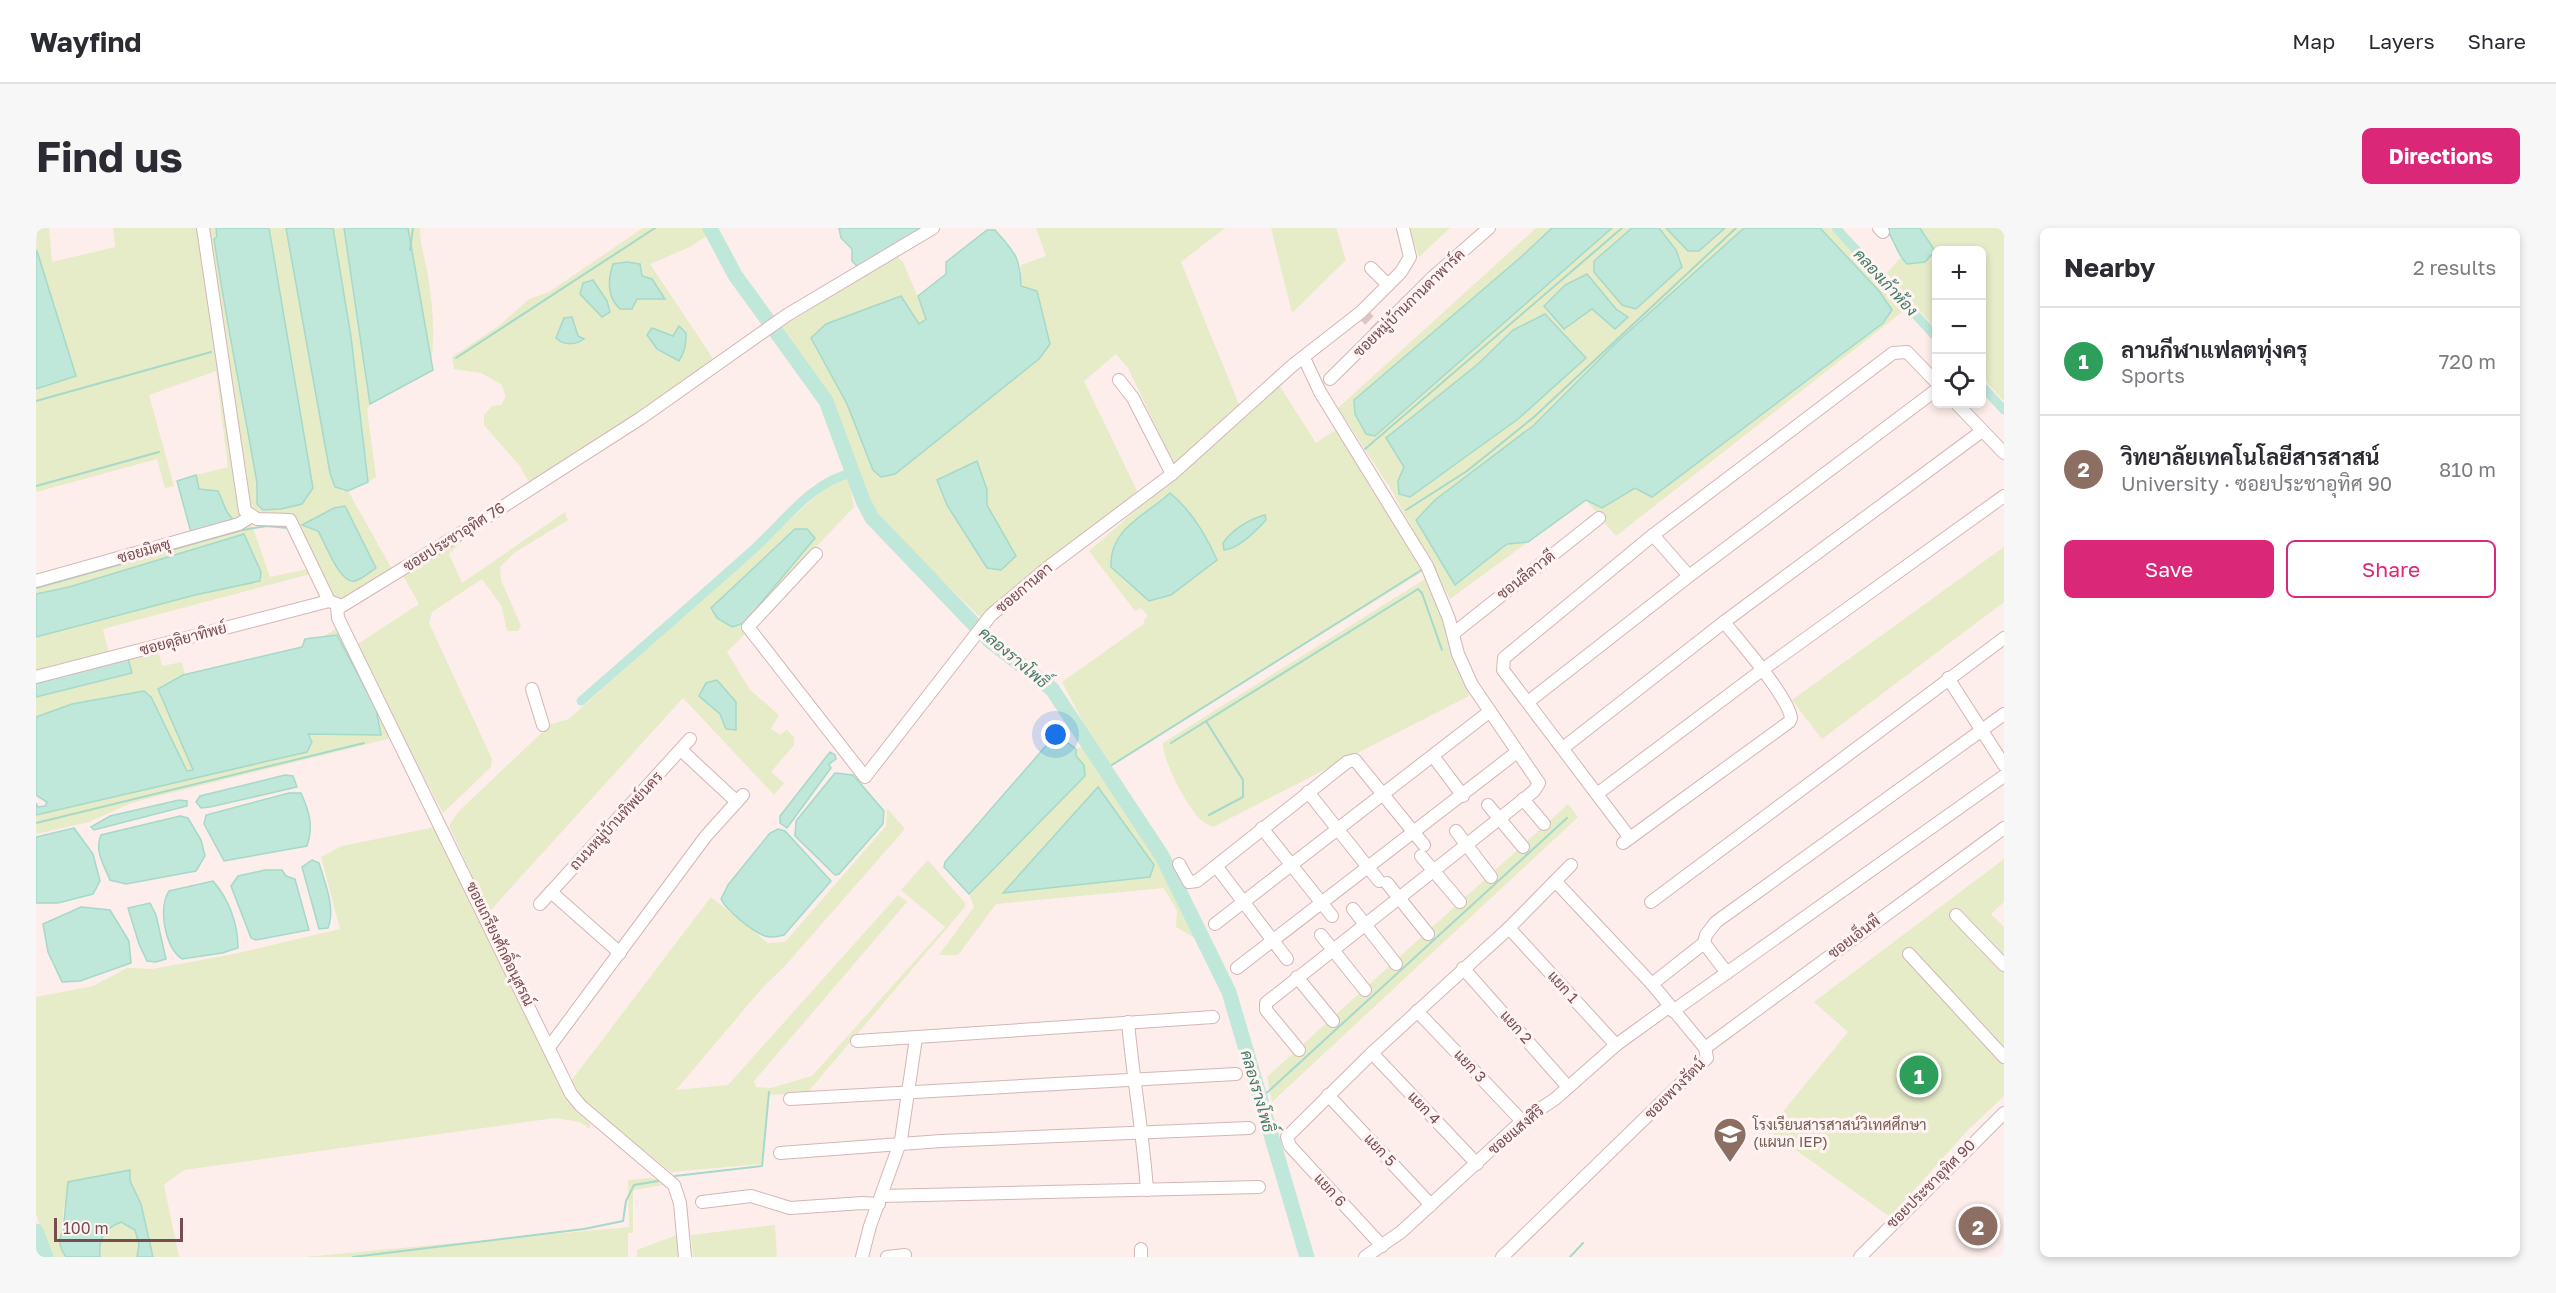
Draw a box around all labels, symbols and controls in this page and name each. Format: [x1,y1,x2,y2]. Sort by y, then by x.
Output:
text: Wayfind [30,25,142,58]
text: Map [2292,28,2335,54]
text: Layers [2368,28,2435,54]
text: Share [2468,28,2526,54]
button: Directions [2362,128,2520,184]
text: Find us [36,131,183,181]
street label: ซอยหมู่บ้านกานดาพาร์ค [1349,244,1469,362]
water label: คลองเก้าห้อง [1850,244,1923,320]
map controls [1932,246,1986,408]
button: + [1932,246,1986,300]
text: Nearby [2064,252,2155,283]
text: 2 results [2413,255,2496,279]
button: − [1932,300,1986,354]
text: ลานกีฬาแฟลตทุ่งครุ [2121,336,2307,363]
text: 1 [2078,349,2089,373]
text: 720 m [2439,349,2496,373]
button: locate [1932,354,1986,408]
text: Sports [2121,363,2185,387]
text: วิทยาลัยเทคโนโลยีสารสาสน์ [2121,443,2379,470]
text: 2 [2077,457,2090,481]
text: 810 m [2439,457,2496,481]
text: University · ซอยประชาอุทิศ 90 [2121,471,2392,495]
street label: ซอยประชาอุทิศ 76 [399,498,509,577]
street label: ซอยมิตซุ [115,534,173,569]
button: Save [2064,540,2274,598]
button: Share [2286,540,2496,598]
street label: ซอนลีลาวดี [1493,546,1558,602]
street label: ซอยกานดา [991,558,1055,616]
street label: ซอยดุลิยาทิพย์ [137,618,229,661]
water label: คลองรางโพธิ์ [975,619,1058,694]
your location [1041,720,1070,749]
street label: ถนนหมู่บ้านทิพย์นคร [565,767,667,875]
street label: ซอยเกรียงศักดิ์อนุสรณ์ [460,876,544,1010]
street label: ซอยเอ็นพี [1823,910,1883,962]
street label: แยก 1 [1545,967,1583,1006]
street label: แยก 2 [1497,1006,1536,1047]
street label: แยก 3 [1451,1045,1490,1086]
water label: คลองรางโพธิ์ [1237,1046,1284,1137]
pin: 1 [1900,1052,1938,1098]
street label: ซอยพวงรัตน์ [1640,1054,1708,1122]
street label: แยก 4 [1405,1087,1445,1128]
street label: ซอยแสงศิริ [1484,1101,1547,1158]
place label: โรงเรียนสารสาสน์วิเทศศึกษา (แผนก IEP) [1752,1115,1927,1150]
school or university icon: โรงเรียนสารสาสน์วิเทศศึกษา (แผนก IEP) [1712,1116,1748,1163]
street label: แยก 5 [1361,1129,1400,1169]
street label: ซอยประชาอุทิศ 90 [1882,1135,1980,1233]
street label: แยก 6 [1311,1169,1350,1210]
pin: 2 [1958,1204,1998,1248]
scale bar [54,1215,183,1242]
text: 100 m [63,1218,109,1238]

